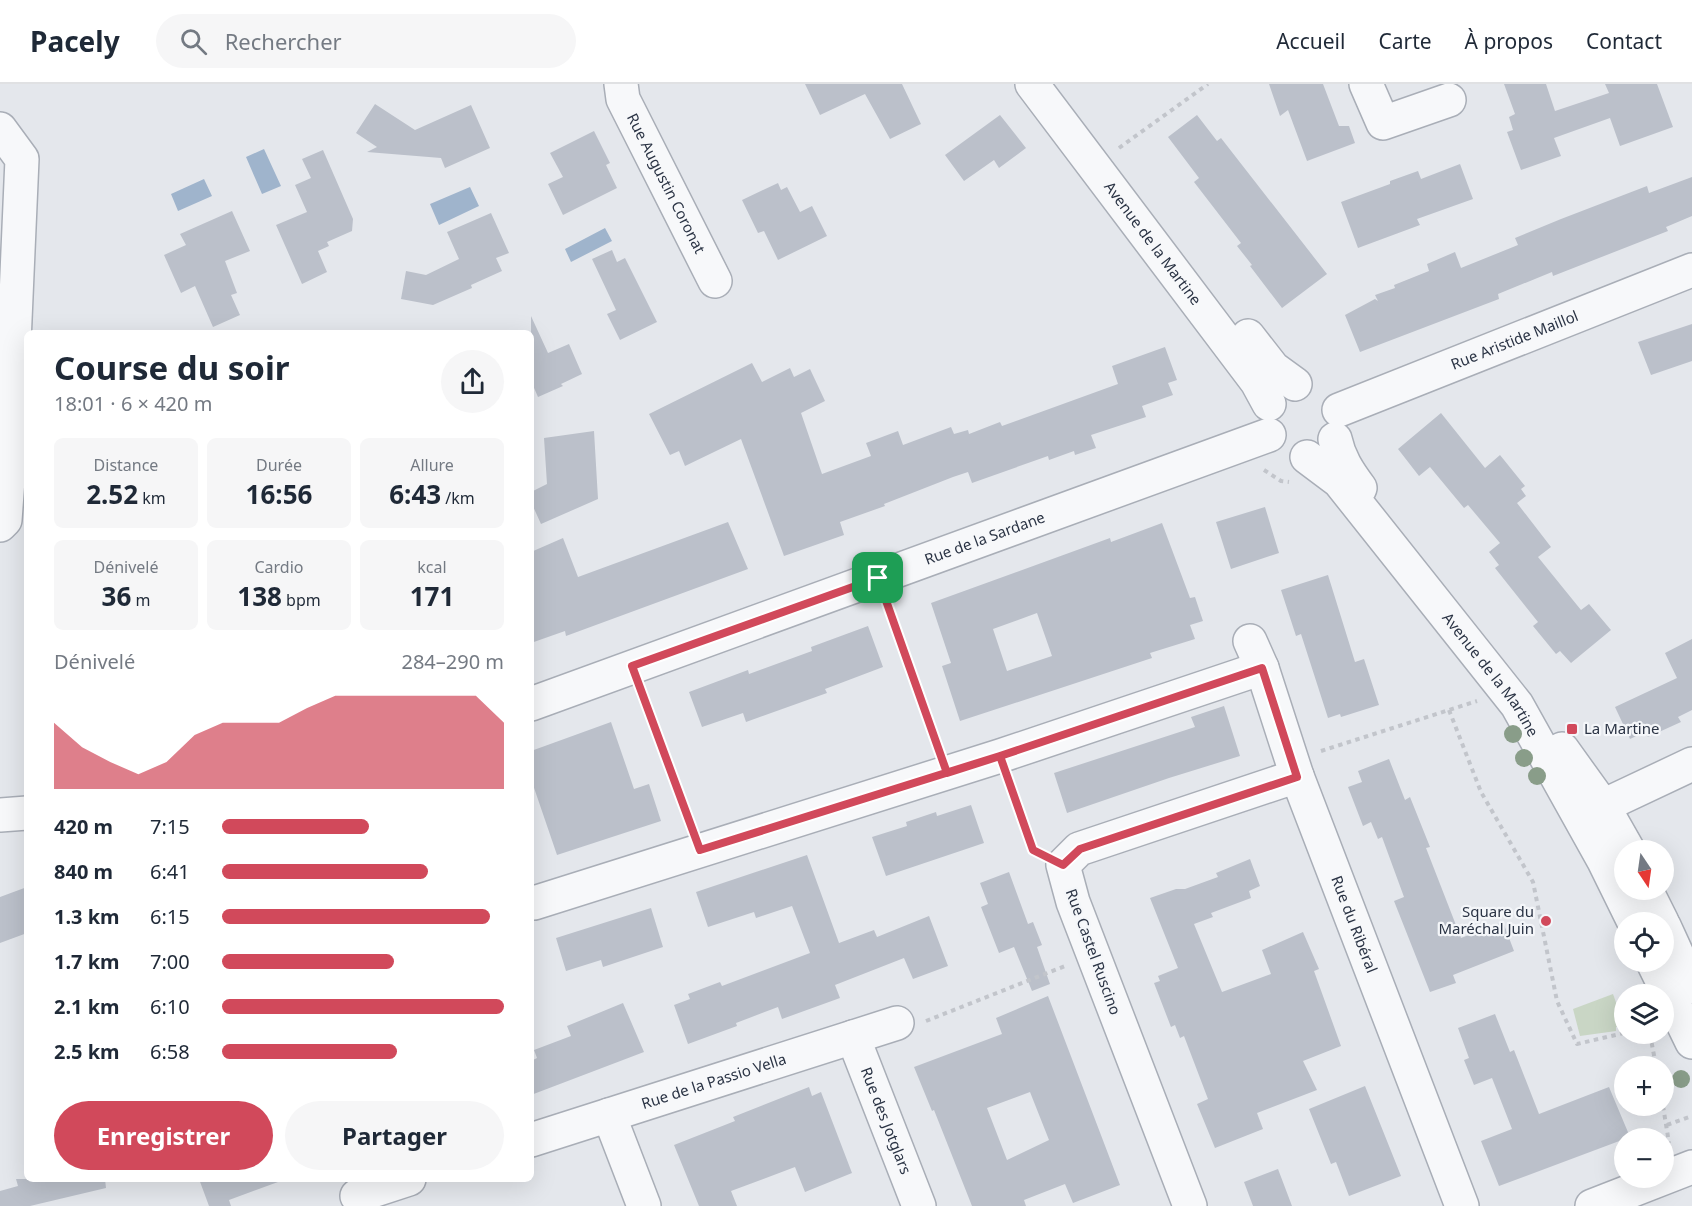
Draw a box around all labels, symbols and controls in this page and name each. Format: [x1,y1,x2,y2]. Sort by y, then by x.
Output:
search box [156,14,576,68]
text: Pacely [30,22,120,60]
icon: search [177,25,210,58]
text: Rechercher [225,26,342,56]
text: Accueil [1276,27,1345,55]
text: Carte [1378,27,1432,55]
text: À propos [1465,27,1553,55]
text: Contact [1586,27,1662,55]
street label: Rue Augustin Coronat [623,110,711,257]
street label: Avenue de la Martine [1100,177,1206,309]
street label: Rue Aristide Maillol [1448,305,1581,374]
text: Course du soir [54,345,290,390]
button: share [441,350,504,413]
text: 18:01 · 6 × 420 m [54,390,212,417]
text: Distance [94,454,158,476]
text: Durée [256,454,302,476]
text: Allure [410,454,454,476]
text: 2.52 [86,476,138,512]
text: 16:56 [246,476,312,512]
text: 6:43 [389,476,441,512]
text: km [138,487,166,509]
text: /km [441,487,475,509]
street label: Rue de la Sardane [921,507,1047,569]
pin [852,552,903,603]
text: Dénivelé [93,556,159,578]
text: Cardio [254,556,304,578]
text: kcal [417,556,447,578]
icon: arrive [861,561,894,594]
text: 36 [102,578,131,614]
text: 138 [237,578,282,614]
text: 171 [410,578,454,614]
text: m [131,589,150,611]
text: bpm [282,589,321,611]
street label: Avenue de la Martine [1438,608,1544,740]
text: Dénivelé [54,648,135,675]
text: 284–290 m [401,648,504,675]
place label: La Martine [1584,718,1659,738]
marker: La Martine [1565,722,1579,736]
text: 420 m [54,813,113,840]
text: 7:15 [150,813,190,840]
north arrow [1614,840,1674,900]
map controls [1614,840,1674,1188]
text: 840 m [54,858,113,885]
text: 6:41 [150,858,190,885]
street label: Rue du Ribéral [1327,873,1383,975]
street label: Rue Castel Ruscino [1062,886,1126,1018]
place label: Square du Maréchal Juin [1438,901,1534,938]
text: 1.3 km [54,903,120,930]
text: 6:15 [150,903,190,930]
button: locate [1614,912,1674,972]
marker: Square du Maréchal Juin [1539,914,1553,928]
text: 1.7 km [54,948,120,975]
text: 7:00 [150,948,190,975]
button: layers [1614,984,1674,1044]
text: 2.1 km [54,993,120,1020]
text: 6:10 [150,993,190,1020]
text: 2.5 km [54,1038,120,1065]
text: 6:58 [150,1038,190,1065]
street label: Rue de la Passio Vella [639,1048,788,1113]
button: + [1614,1056,1674,1116]
street label: Rue des Jotglars [857,1064,917,1177]
button: Enregistrer [54,1101,273,1170]
button: Partager [285,1101,504,1170]
button: − [1614,1128,1674,1188]

